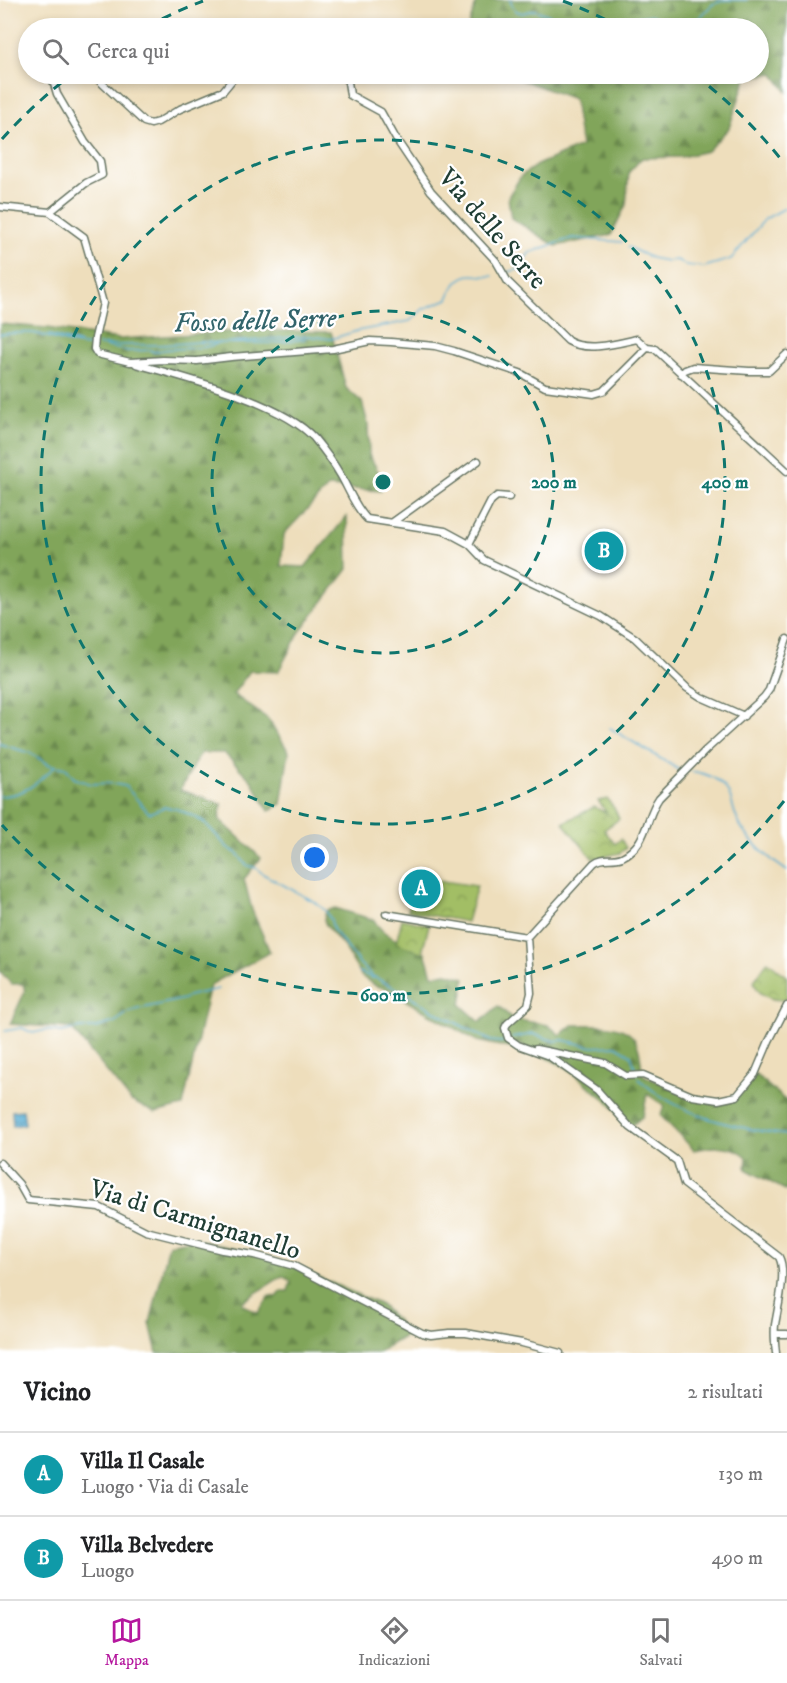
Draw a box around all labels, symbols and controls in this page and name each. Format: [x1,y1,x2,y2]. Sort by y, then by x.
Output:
search box [18,18,769,84]
icon: search [39,35,72,68]
text: Cerca qui [87,38,170,65]
street label: Via delle Serre [430,161,554,296]
water label: Fosso delle Serre [173,301,338,341]
centre of rings [373,472,393,492]
text: 200 m [531,472,577,494]
text: 400 m [700,472,749,494]
pin: B [584,528,624,574]
your location [300,843,329,872]
pin: A [402,866,440,912]
text: 600 m [360,985,407,1007]
street label: Via di Carmignanello [85,1172,304,1268]
text: Vicino [24,1376,91,1409]
text: 2 risultati [688,1380,763,1405]
text: Villa Il Casale [81,1448,204,1475]
text: A [37,1462,50,1487]
text: 130 m [718,1462,763,1487]
text: Luogo · Via di Casale [81,1475,249,1500]
text: Villa Belvedere [81,1532,213,1559]
text: B [37,1546,50,1571]
text: 490 m [711,1546,763,1571]
text: Luogo [81,1559,134,1584]
tab: Mappa [105,1614,149,1670]
tab: Indicazioni [358,1614,430,1670]
tab: Salvati [639,1614,682,1670]

